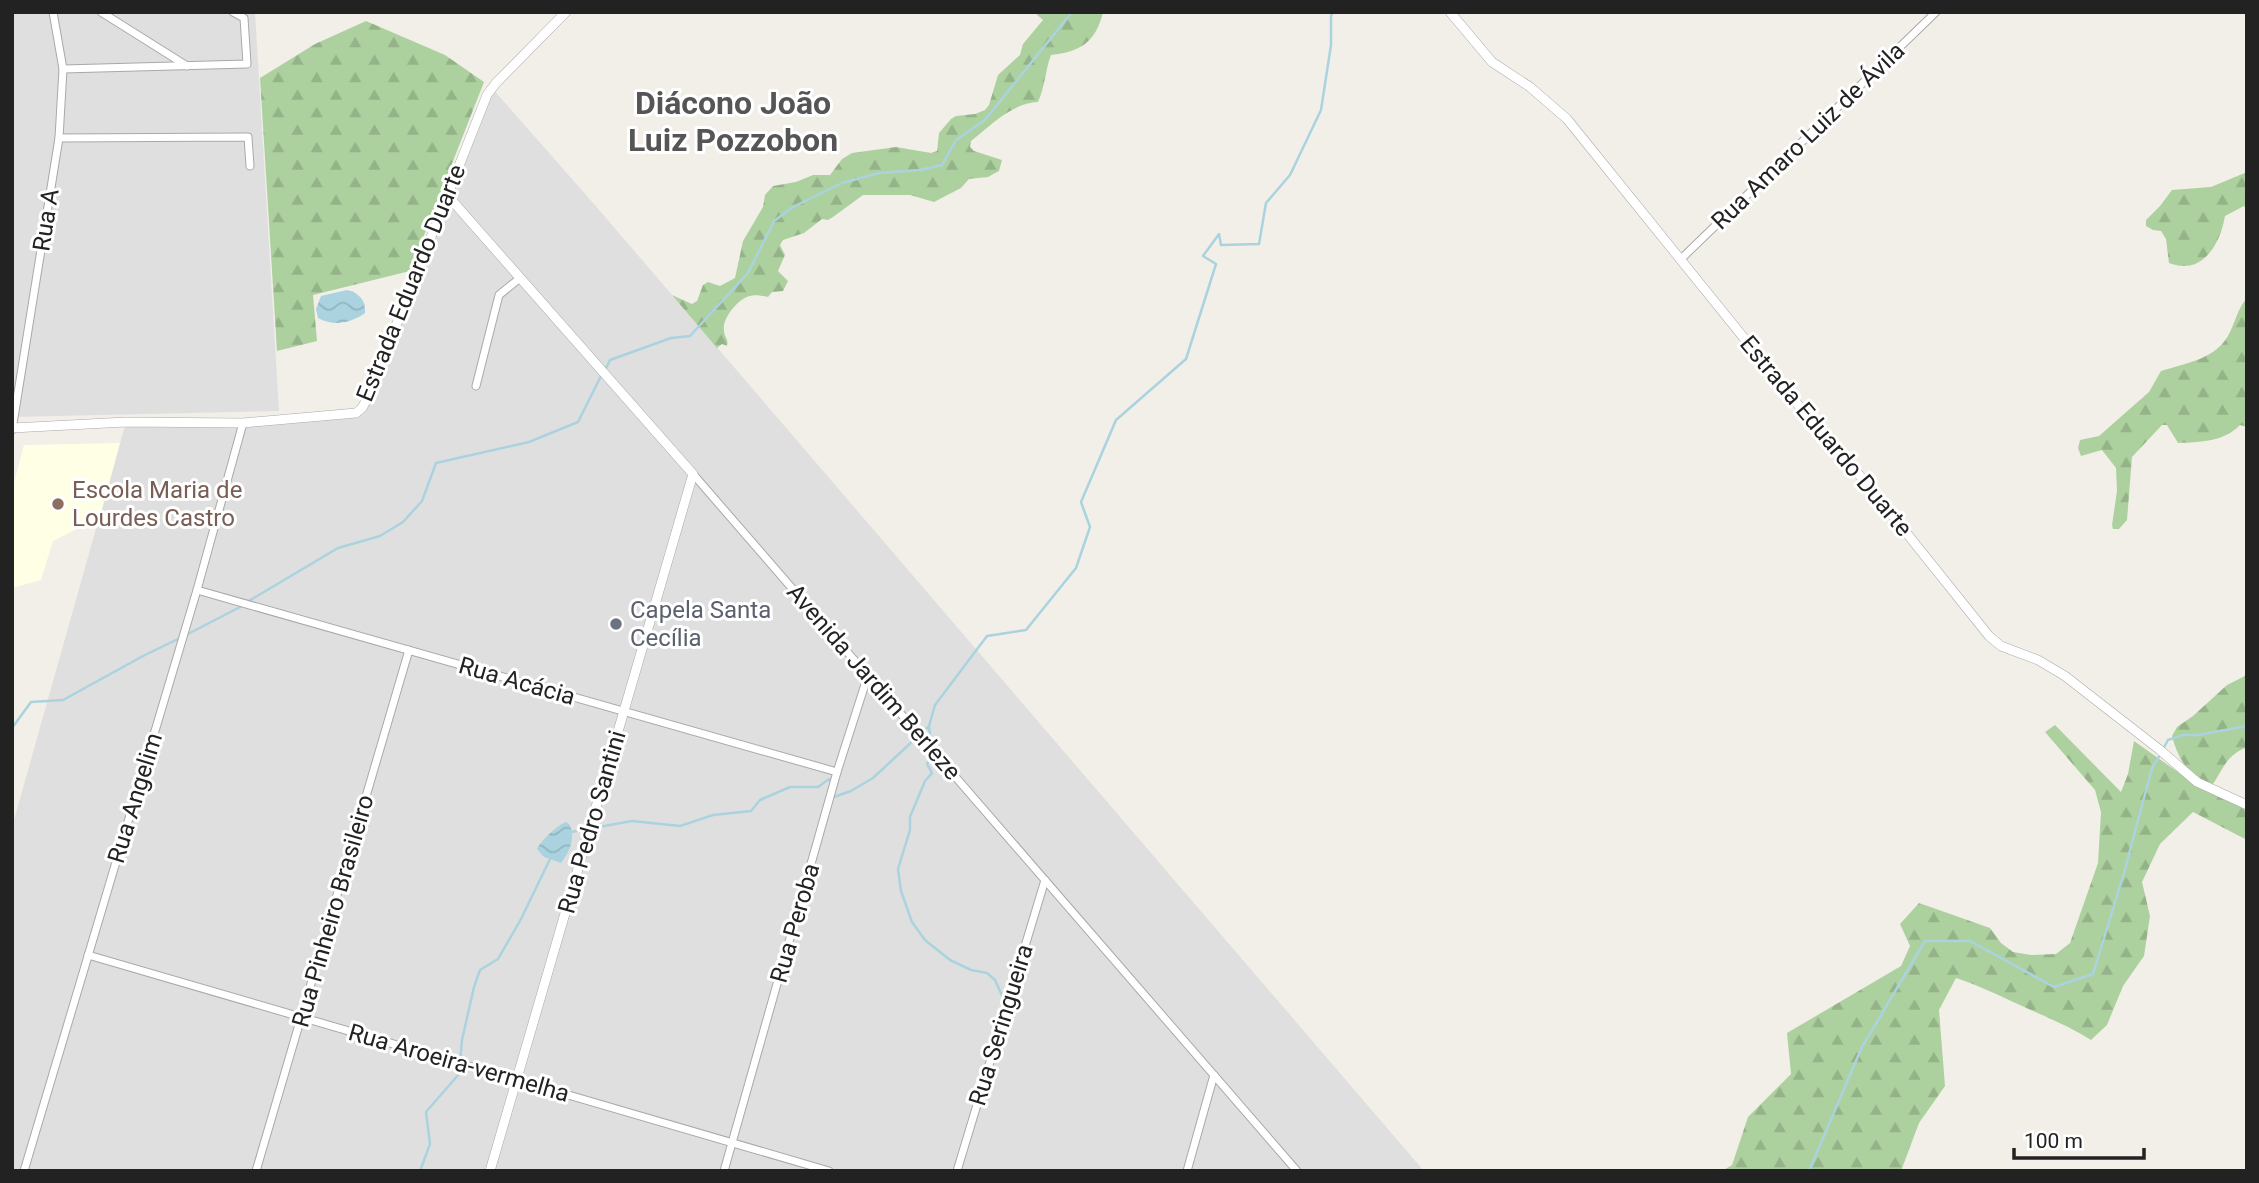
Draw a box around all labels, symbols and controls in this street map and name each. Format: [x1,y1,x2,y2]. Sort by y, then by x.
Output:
street label: Rua Amaro Luiz de Ávila [1706,37,1910,235]
district label: Diácono João Luiz Pozzobon [628,84,838,159]
street label: Estrada Eduardo Duarte [351,161,471,405]
street label: Rua A [27,187,65,253]
street label: Estrada Eduardo Duarte [1734,330,1918,542]
place label: Escola Maria de Lourdes Castro [72,476,242,532]
marker: Escola Maria de Lourdes Castro [50,496,66,512]
street label: Avenida Jardim Berleze [781,578,967,786]
place label: Capela Santa Cecília [630,596,771,652]
marker: Capela Santa Cecília [608,616,624,632]
street label: Rua Acácia [456,651,578,711]
street label: Rua Pedro Santini [552,727,632,917]
street label: Rua Angelim [102,729,168,867]
street label: Rua Pinheiro Brasileiro [286,792,380,1030]
street label: Rua Peroba [765,860,825,986]
street label: Rua Seringueira [963,941,1039,1109]
street label: Rua Aroeira-vermelha [345,1018,573,1108]
scale bar [2014,1116,2144,1160]
text: 100 m [2024,1129,2083,1153]

